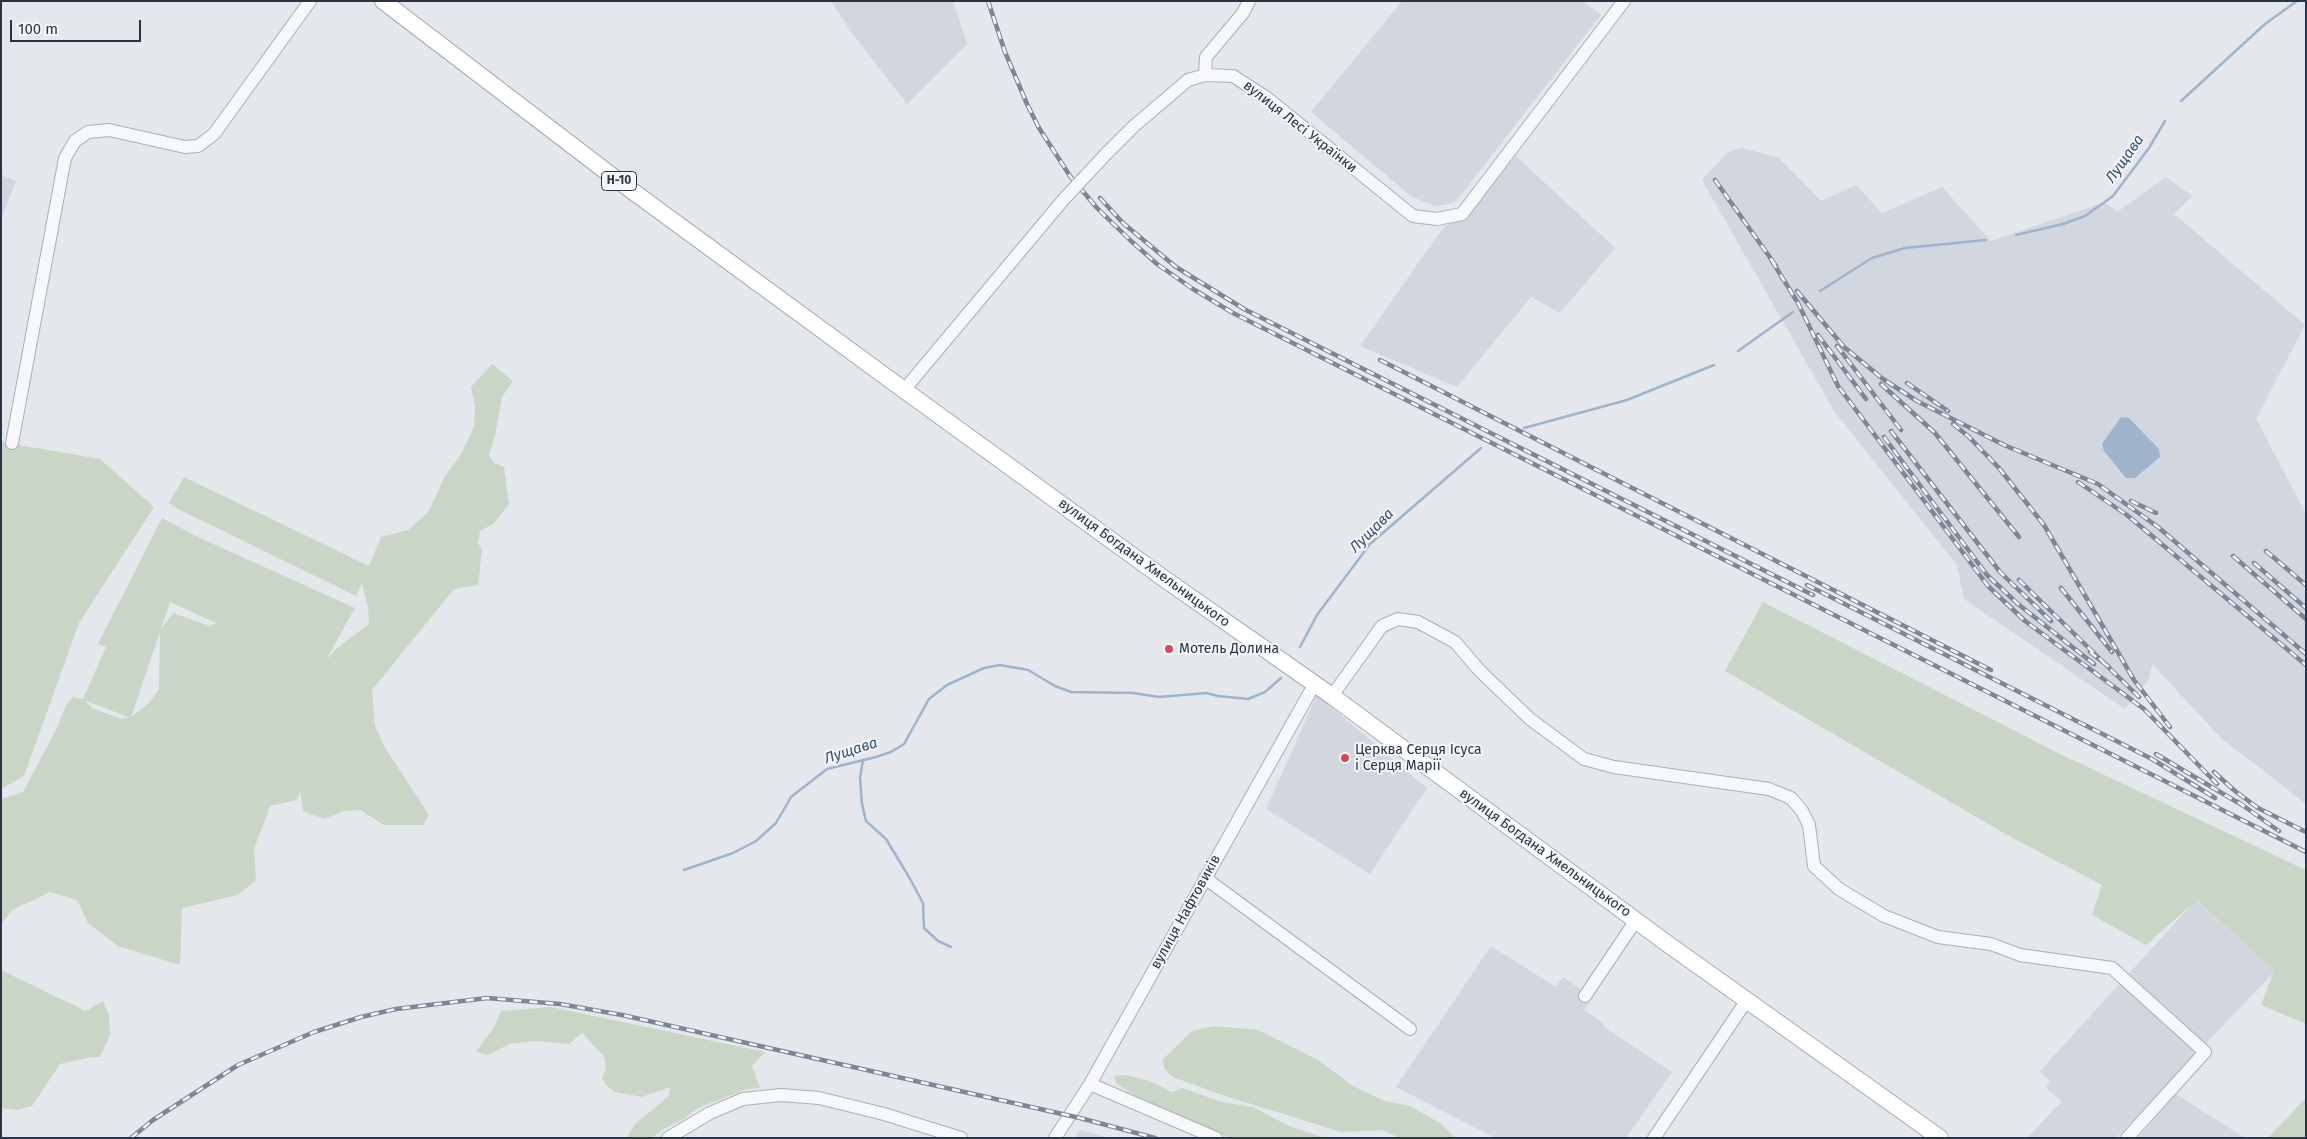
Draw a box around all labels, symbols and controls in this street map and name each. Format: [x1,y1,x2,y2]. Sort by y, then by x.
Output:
scale bar [12,10,144,42]
text: 100 m [18,20,58,38]
street label: вулиця Лесі Українки [1240,77,1360,177]
water label: Лущава [2102,131,2148,187]
road number: Н-10 [602,172,636,190]
street label: вулиця Богдана Хмельницького [1055,495,1233,631]
water label: Лущава [1346,505,1398,557]
place label: Мотель Долина [1179,641,1279,657]
marker: Мотель Долина [1163,643,1175,655]
water label: Лущава [822,734,880,768]
place label: Церква Серця Ісуса і Серця Марії [1355,742,1482,774]
marker: Церква Серця Ісуса і Серця Марії [1339,752,1351,764]
street label: вулиця Богдана Хмельницького [1456,785,1634,921]
street label: вулиця Нафтовиків [1148,852,1224,972]

